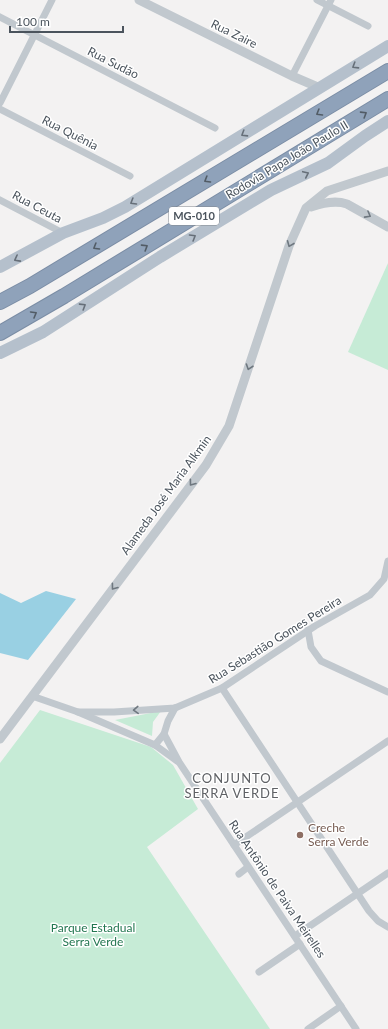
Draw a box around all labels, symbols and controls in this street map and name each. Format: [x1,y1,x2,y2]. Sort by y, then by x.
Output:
scale bar [10,8,123,34]
text: 100 m [16,14,50,29]
street label: Rua Zaire [209,16,260,51]
street label: Rua Sudão [85,43,142,82]
one-way arrow [352,61,359,69]
one-way arrow [316,108,323,115]
one-way arrow [360,111,367,118]
street label: Rua Quênia [40,112,101,153]
street label: Rodovia Papa João Paulo II [223,117,351,202]
one-way arrow [241,130,248,137]
one-way arrow [302,171,309,179]
one-way arrow [204,175,211,182]
street label: Rua Ceuta [10,187,65,226]
one-way arrow [130,197,137,205]
road number: MG-010 [169,207,219,225]
one-way arrow [363,210,371,218]
one-way arrow [189,235,196,242]
one-way arrow [287,241,295,248]
one-way arrow [93,242,100,249]
one-way arrow [141,244,148,251]
one-way arrow [13,254,21,262]
one-way arrow [78,304,85,311]
one-way arrow [30,311,37,318]
one-way arrow [245,364,253,371]
street label: Alameda José Maria Alkmin [117,432,214,557]
one-way arrow [189,479,197,486]
one-way arrow [112,582,119,589]
street label: Rua Sebastião Gomes Pereira [206,592,344,687]
one-way arrow [133,706,139,715]
district label: CONJUNTO SERRA VERDE [185,770,279,801]
street label: Rua Antônio de Paiva Meirelles [226,817,329,960]
place label: Creche Serra Verde [308,820,369,849]
marker: Creche Serra Verde [295,830,305,840]
park label: Parque Estadual Serra Verde [51,920,135,949]

